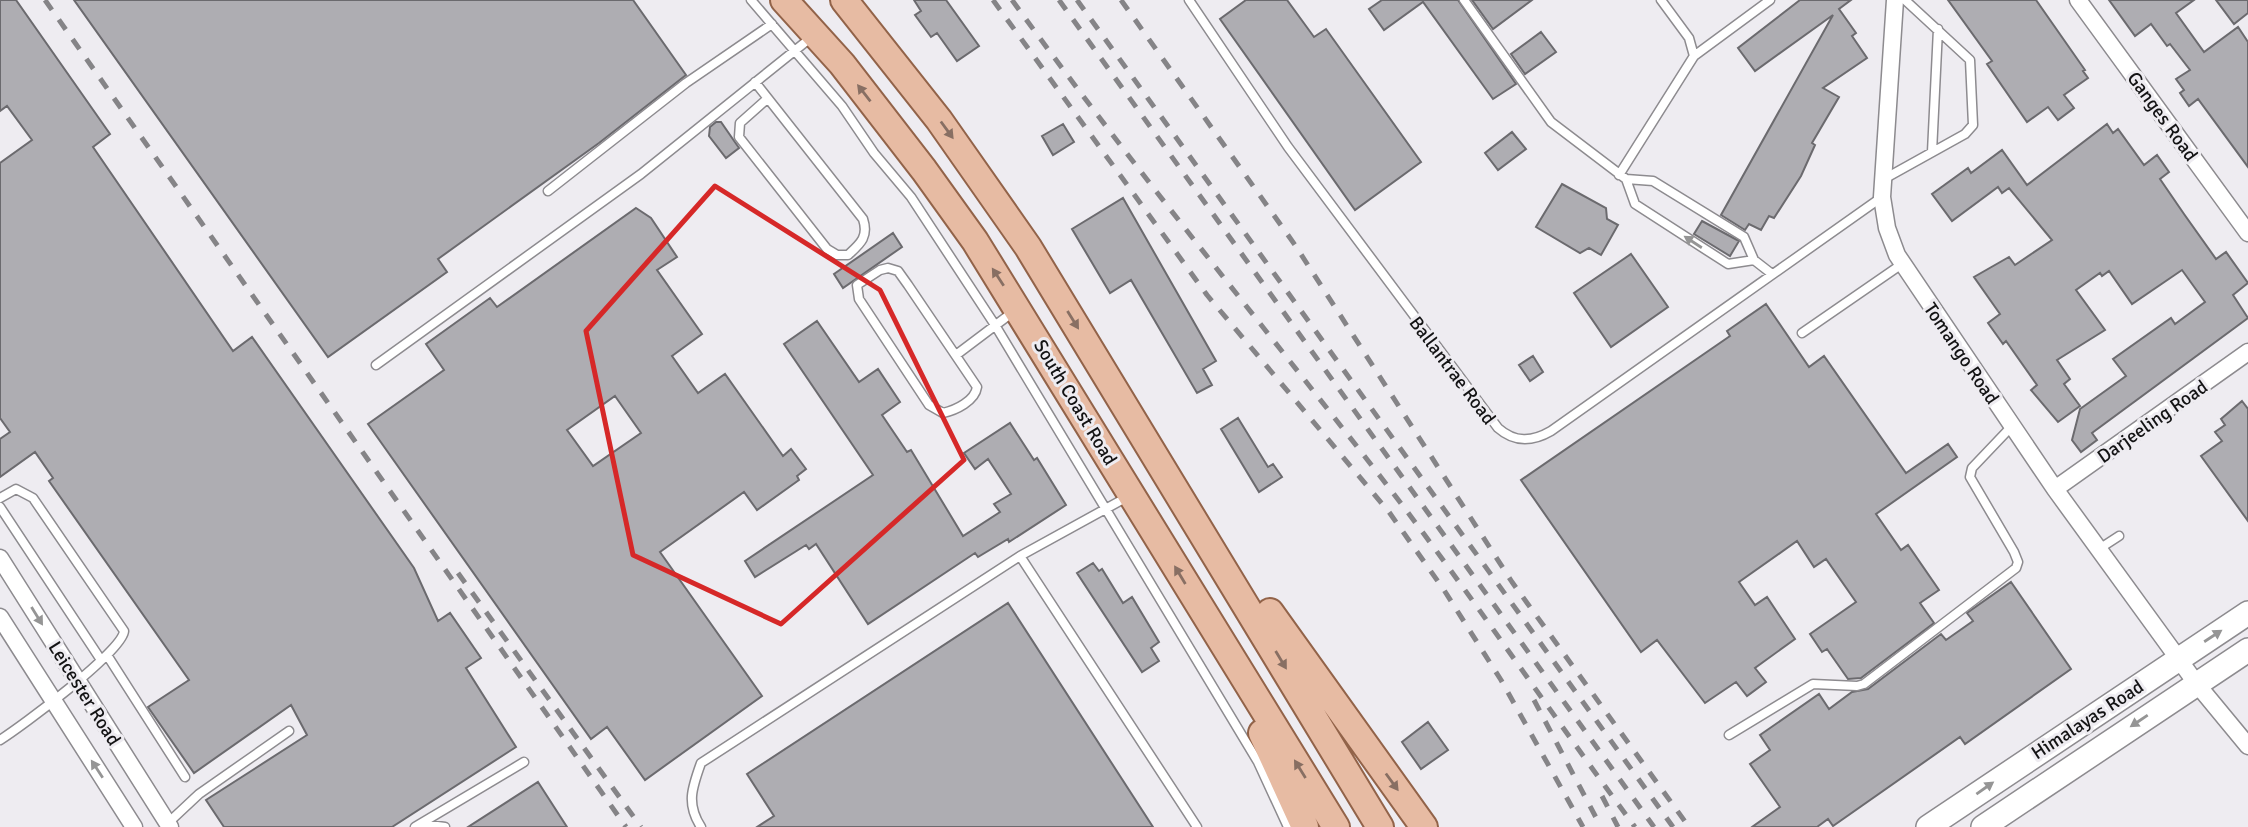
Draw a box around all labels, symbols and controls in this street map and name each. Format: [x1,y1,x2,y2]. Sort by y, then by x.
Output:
street label: Ganges Road [2122,67,2203,166]
one-way arrow [856,85,871,103]
one-way arrow [940,121,954,139]
one-way arrow [1683,235,1703,248]
one-way arrow [992,267,1005,286]
street label: Tomango Road [1918,298,2004,409]
one-way arrow [1066,310,1079,329]
street label: Ballantrae Road [1404,312,1501,430]
street label: South Coast Road [1028,335,1122,470]
street label: Darjeeling Road [2093,375,2212,469]
one-way arrow [1174,566,1187,585]
one-way arrow [30,606,43,626]
one-way arrow [2203,630,2223,643]
street label: Leicester Road [43,637,126,750]
one-way arrow [1275,651,1288,670]
street label: Himalayas Road [2027,675,2148,765]
one-way arrow [2130,714,2148,728]
one-way arrow [1294,759,1307,778]
one-way arrow [91,760,104,779]
one-way arrow [1385,773,1399,791]
one-way arrow [1975,782,1994,795]

